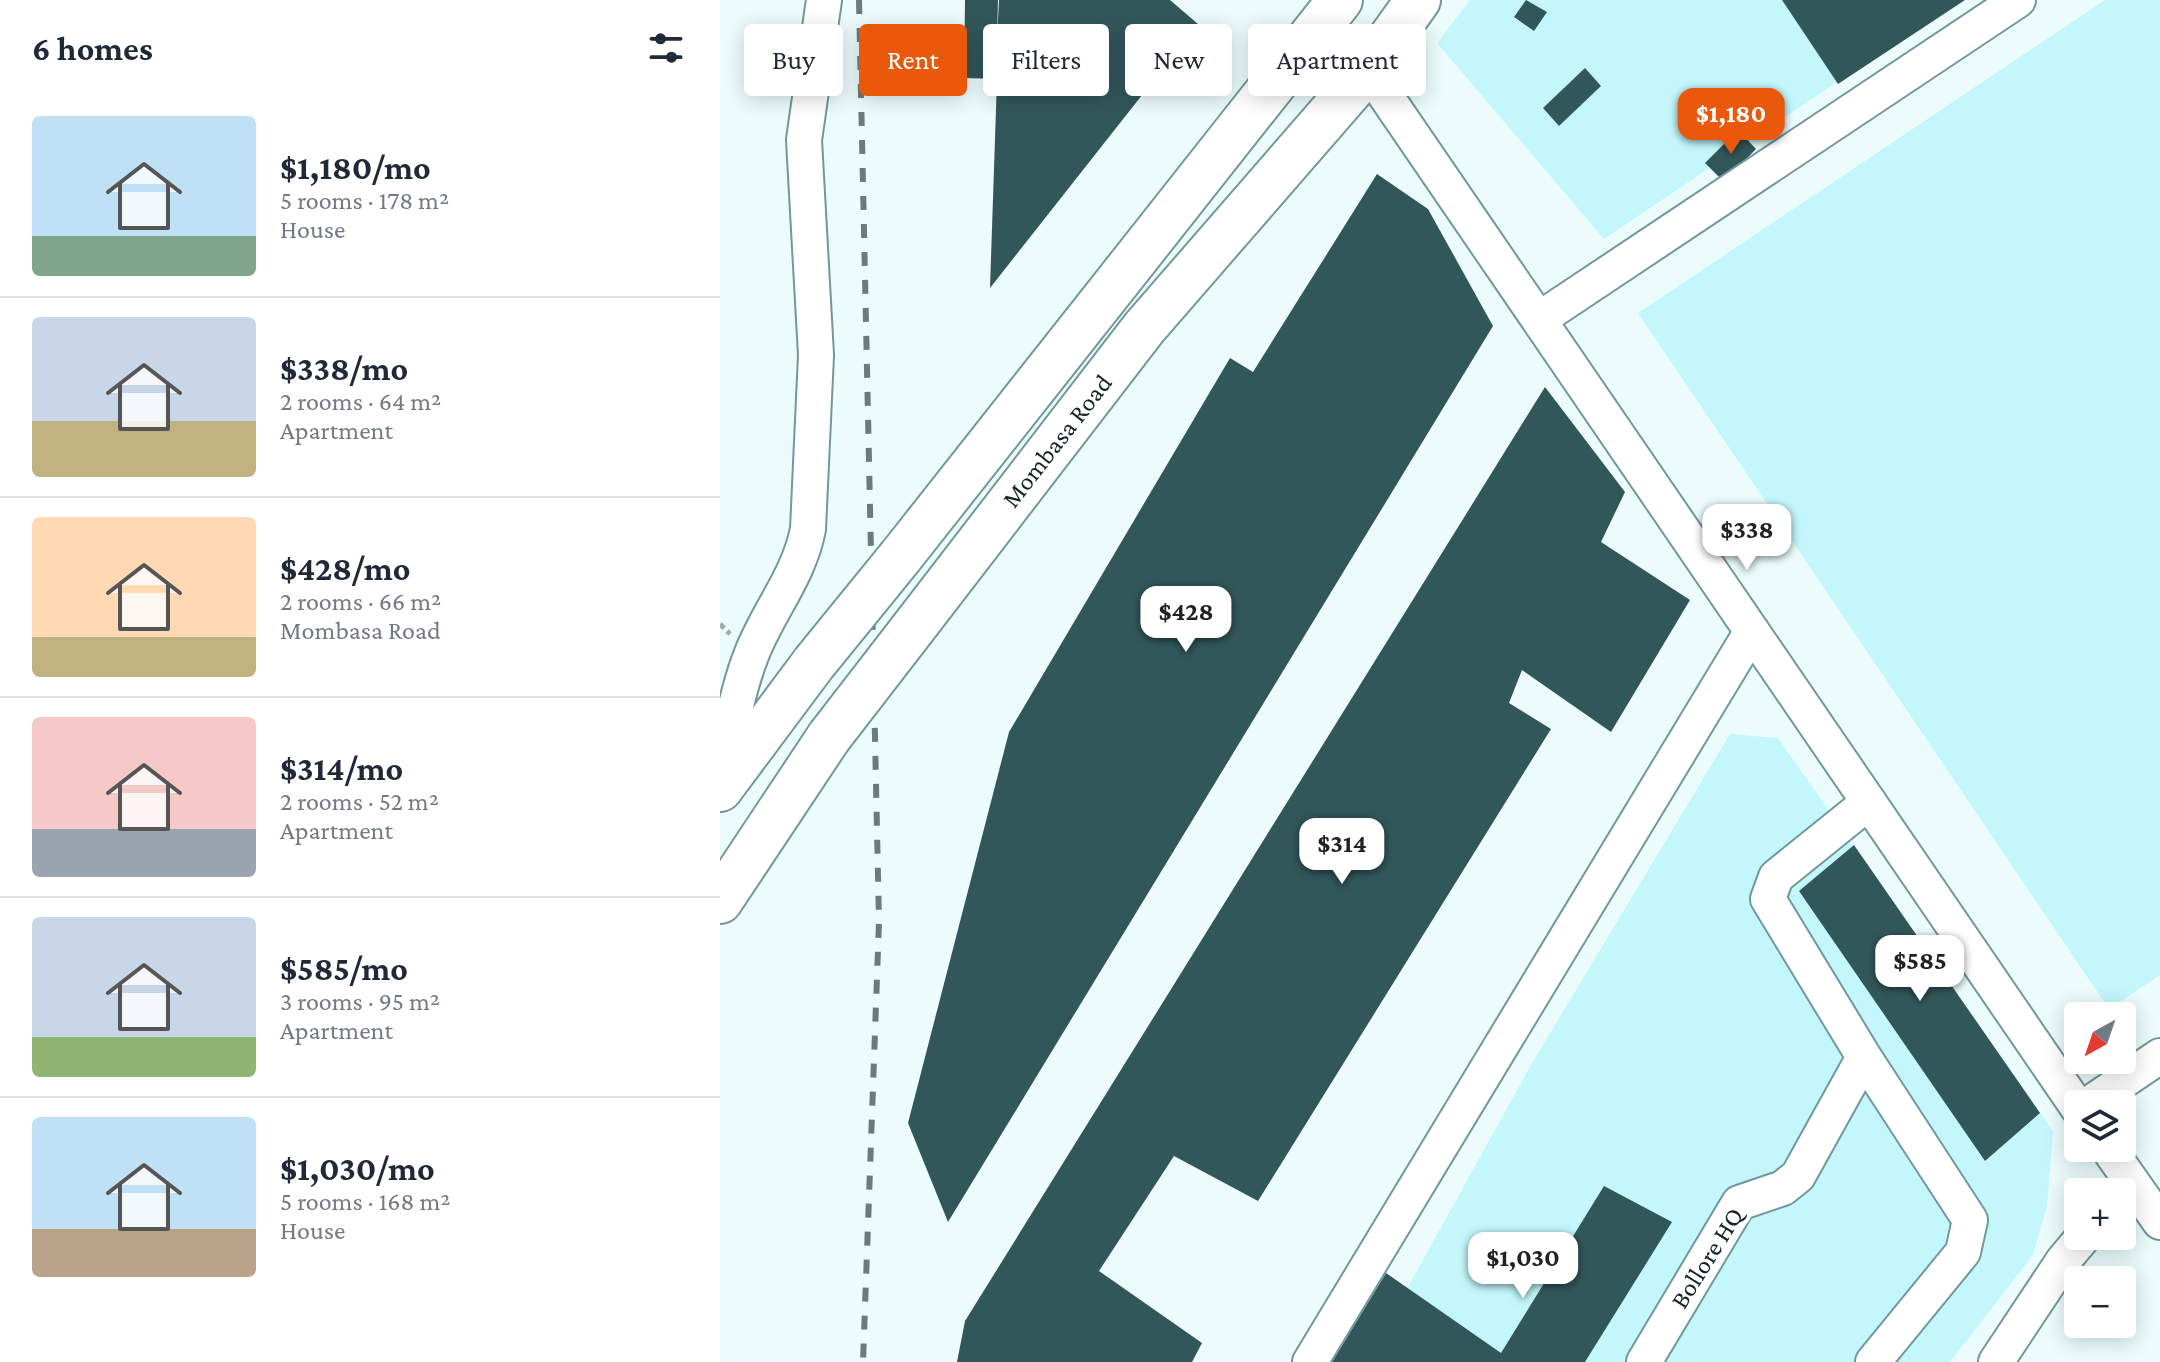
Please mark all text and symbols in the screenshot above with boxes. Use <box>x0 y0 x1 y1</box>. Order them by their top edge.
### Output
chip: Buy <box>744 24 843 96</box>
chip: Rent <box>859 24 967 96</box>
chip: Filters <box>983 24 1109 96</box>
chip: New <box>1125 24 1232 96</box>
chip: Apartment <box>1248 24 1426 96</box>
icon: filters <box>644 26 688 70</box>
text: 6 homes <box>32 30 153 67</box>
pin: $1,180 <box>1666 88 1796 156</box>
text: $1,180 <box>1696 99 1766 128</box>
icon: home <box>96 148 192 244</box>
text: $1,180/mo <box>280 149 431 186</box>
text: 5 rooms · 178 m² <box>280 186 449 215</box>
text: House <box>280 215 345 244</box>
icon: home <box>96 349 192 445</box>
text: $338/mo <box>280 350 408 387</box>
street label: Mombasa Road <box>996 369 1118 513</box>
text: 2 rooms · 64 m² <box>280 387 441 416</box>
text: Apartment <box>280 416 393 445</box>
pin: $338 <box>1700 504 1794 572</box>
text: $338 <box>1720 515 1774 544</box>
icon: home <box>96 549 192 645</box>
text: $428/mo <box>280 550 410 587</box>
pin: $428 <box>1139 586 1233 654</box>
text: 2 rooms · 66 m² <box>280 587 441 616</box>
text: $428 <box>1158 597 1214 626</box>
text: Mombasa Road <box>280 616 441 645</box>
icon: home <box>96 749 192 845</box>
text: $314/mo <box>280 750 403 787</box>
text: 2 rooms · 52 m² <box>280 787 439 816</box>
text: Apartment <box>280 816 393 845</box>
pin: $314 <box>1295 818 1389 886</box>
text: $314 <box>1317 829 1367 858</box>
pin: $585 <box>1873 935 1967 1003</box>
text: $585 <box>1893 946 1947 975</box>
icon: home <box>96 949 192 1045</box>
text: $585/mo <box>280 950 408 987</box>
text: 3 rooms · 95 m² <box>280 987 440 1016</box>
north arrow <box>2064 1002 2136 1074</box>
map controls <box>2064 1002 2136 1338</box>
text: Apartment <box>280 1016 393 1045</box>
button: layers <box>2064 1090 2136 1162</box>
icon: home <box>96 1149 192 1245</box>
text: $1,030/mo <box>280 1150 435 1187</box>
button: + <box>2064 1178 2136 1250</box>
text: 5 rooms · 168 m² <box>280 1187 450 1216</box>
street label: Bollore HQ <box>1665 1201 1750 1314</box>
text: House <box>280 1216 345 1245</box>
pin: $1,030 <box>1458 1232 1588 1300</box>
text: $1,030 <box>1486 1243 1560 1272</box>
button: − <box>2064 1266 2136 1338</box>

